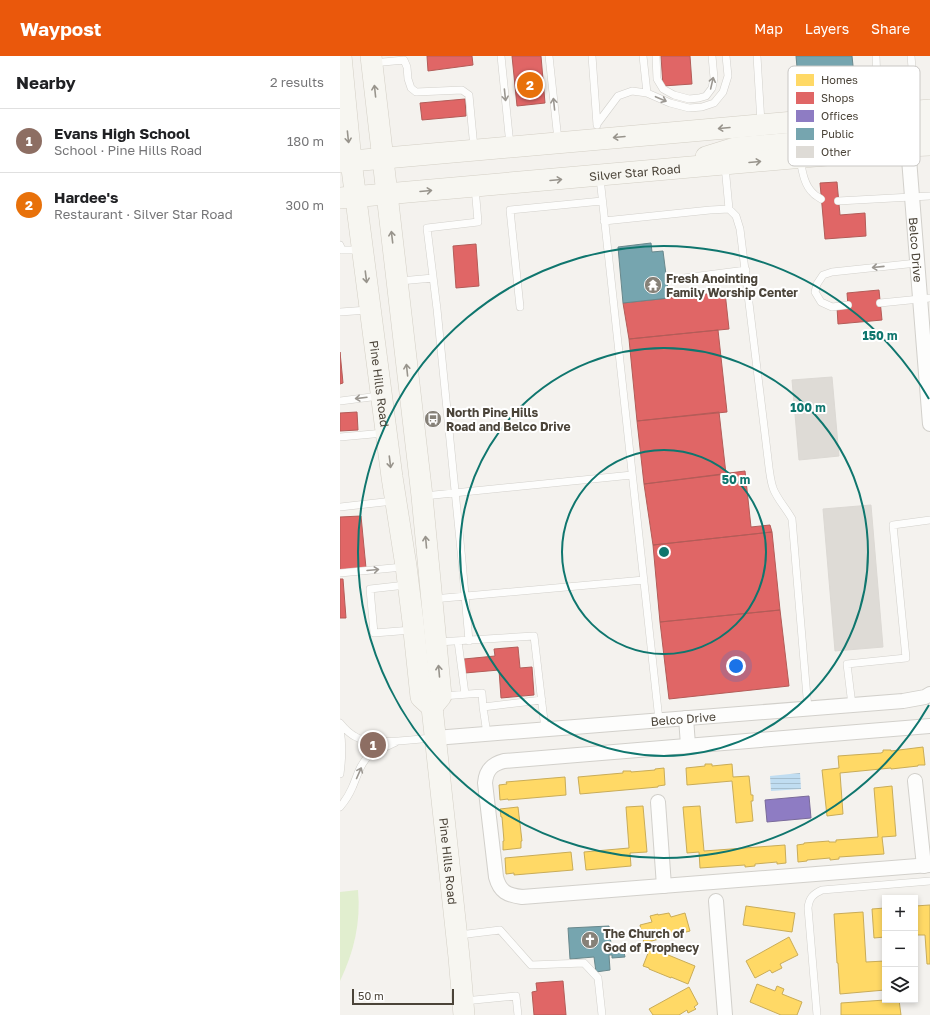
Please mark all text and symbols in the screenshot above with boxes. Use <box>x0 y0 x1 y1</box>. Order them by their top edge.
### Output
text: Waypost <box>20 17 101 40</box>
text: Map <box>754 20 783 37</box>
text: Layers <box>805 20 849 37</box>
text: Share <box>871 20 910 37</box>
legend <box>788 66 920 166</box>
pin: 2 <box>517 70 543 100</box>
text: Nearby <box>16 72 76 93</box>
text: Homes <box>821 73 858 86</box>
text: 2 results <box>270 74 324 90</box>
one-way arrow <box>709 77 717 90</box>
one-way arrow <box>371 85 379 98</box>
one-way arrow <box>501 88 509 101</box>
text: Shops <box>821 91 854 104</box>
one-way arrow <box>655 96 667 104</box>
one-way arrow <box>550 98 558 111</box>
text: Offices <box>821 109 859 122</box>
text: Evans High School <box>54 124 190 142</box>
one-way arrow <box>718 124 731 132</box>
text: Public <box>821 127 854 140</box>
one-way arrow <box>345 130 352 143</box>
text: 1 <box>26 133 32 149</box>
text: 180 m <box>287 133 324 149</box>
one-way arrow <box>613 134 626 141</box>
text: School · Pine Hills Road <box>54 142 202 158</box>
text: Other <box>821 145 852 158</box>
one-way arrow <box>748 158 761 165</box>
street label: Silver Star Road <box>588 160 681 183</box>
one-way arrow <box>549 176 562 183</box>
text: Hardee's <box>54 188 119 206</box>
one-way arrow <box>419 188 432 195</box>
text: 2 <box>25 197 33 213</box>
text: 300 m <box>286 197 324 213</box>
text: Restaurant · Silver Star Road <box>54 206 233 222</box>
street label: Belco Drive <box>906 217 926 283</box>
one-way arrow <box>388 231 396 244</box>
one-way arrow <box>872 264 885 271</box>
one-way arrow <box>362 270 370 283</box>
place label: Fresh Anointing Family Worship Center <box>666 271 798 300</box>
temple icon: Fresh Anointing Family Worship Center <box>643 275 663 295</box>
text: 150 m <box>863 328 897 343</box>
street label: Pine Hills Road <box>367 339 393 428</box>
one-way arrow <box>403 364 411 377</box>
one-way arrow <box>355 395 368 402</box>
text: 100 m <box>790 400 826 415</box>
place label: North Pine Hills Road and Belco Drive <box>446 405 571 434</box>
bus stop icon: North Pine Hills Road and Belco Drive <box>423 409 443 429</box>
one-way arrow <box>386 455 394 468</box>
text: 50 m <box>722 472 750 487</box>
one-way arrow <box>422 536 430 549</box>
centre of rings <box>657 545 671 559</box>
one-way arrow <box>366 566 379 574</box>
your location <box>726 656 746 676</box>
one-way arrow <box>435 665 443 678</box>
street label: Belco Drive <box>650 708 716 728</box>
pin: 1 <box>360 730 386 760</box>
one-way arrow <box>355 767 363 779</box>
street label: Pine Hills Road <box>437 817 461 905</box>
map controls <box>882 895 918 1003</box>
button: + <box>882 895 918 931</box>
place label: The Church of God of Prophecy <box>603 926 700 955</box>
church icon: The Church of God of Prophecy <box>580 930 600 950</box>
button: − <box>882 931 918 967</box>
button: layers <box>882 967 918 1003</box>
scale bar <box>352 987 454 1006</box>
text: 50 m <box>358 989 384 1002</box>

